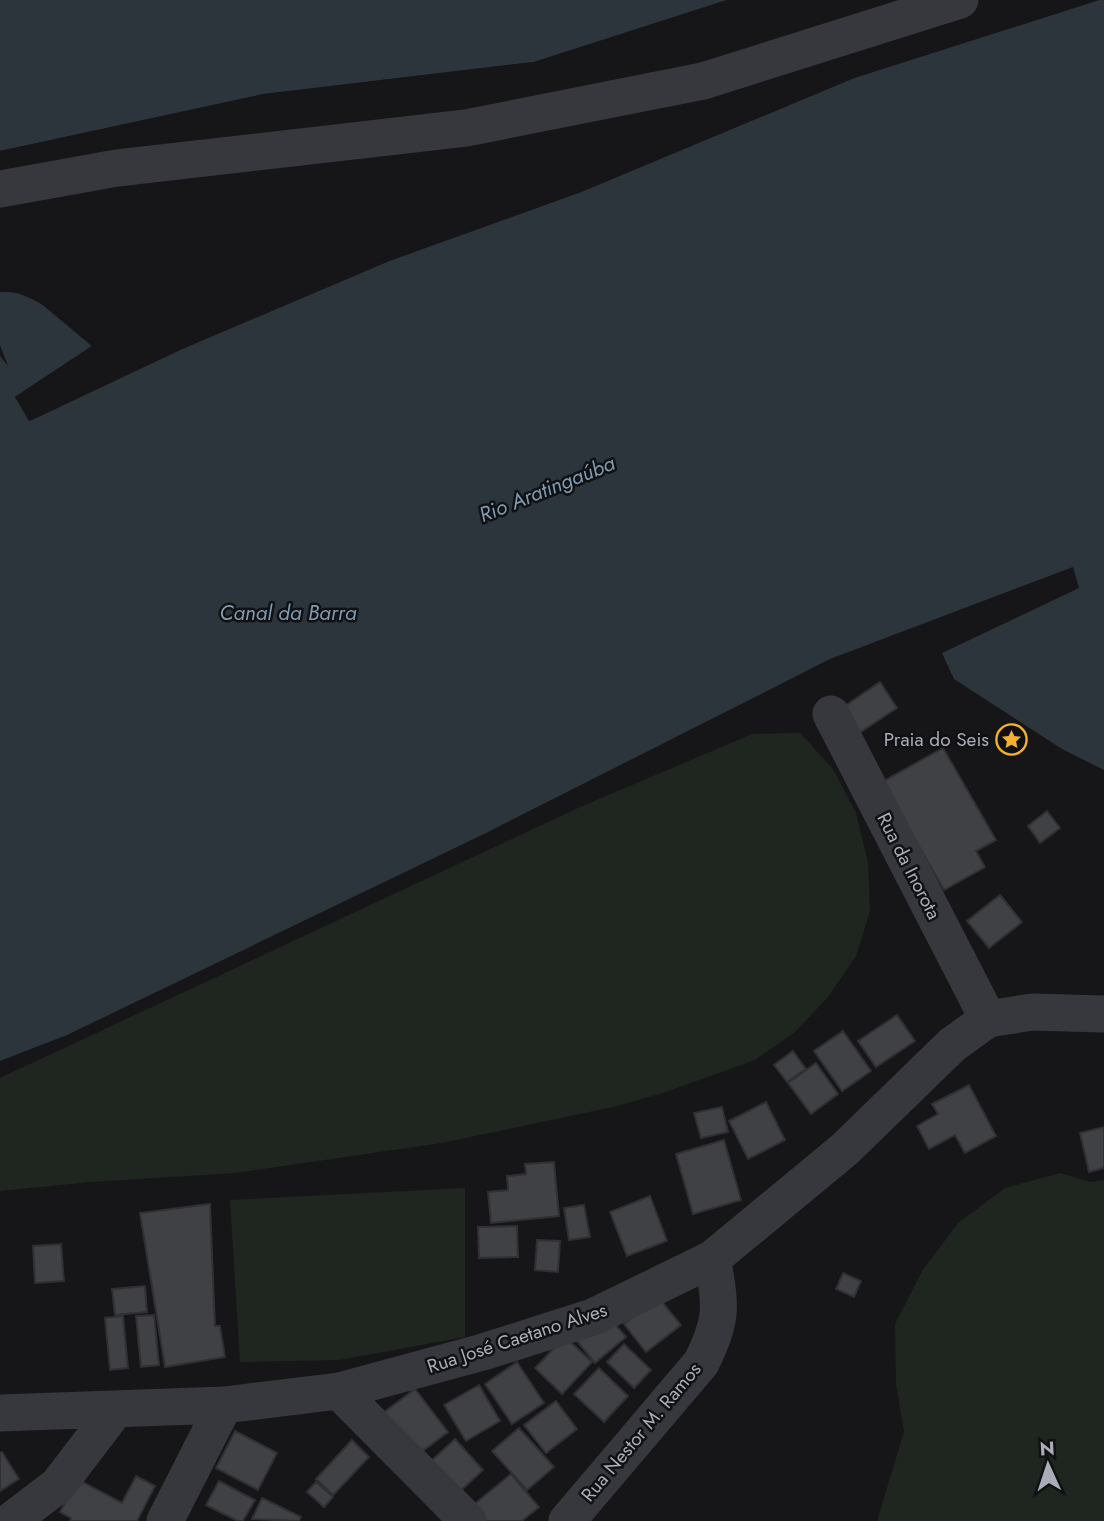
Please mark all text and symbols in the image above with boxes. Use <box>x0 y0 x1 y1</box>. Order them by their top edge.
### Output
water label: Rio Aratingaúba <box>475 448 620 530</box>
water label: Canal da Barra <box>219 598 357 628</box>
place icon: Praia do Seis <box>995 722 1029 756</box>
place label: Praia do Seis <box>884 726 989 753</box>
street label: Rua da Inorota <box>871 808 947 924</box>
street label: Rua José Caetano Alves <box>424 1296 611 1380</box>
street label: Rua Nestor M. Ramos <box>575 1356 708 1507</box>
north arrow <box>1013 1430 1083 1500</box>
text: N <box>1039 1435 1055 1462</box>

